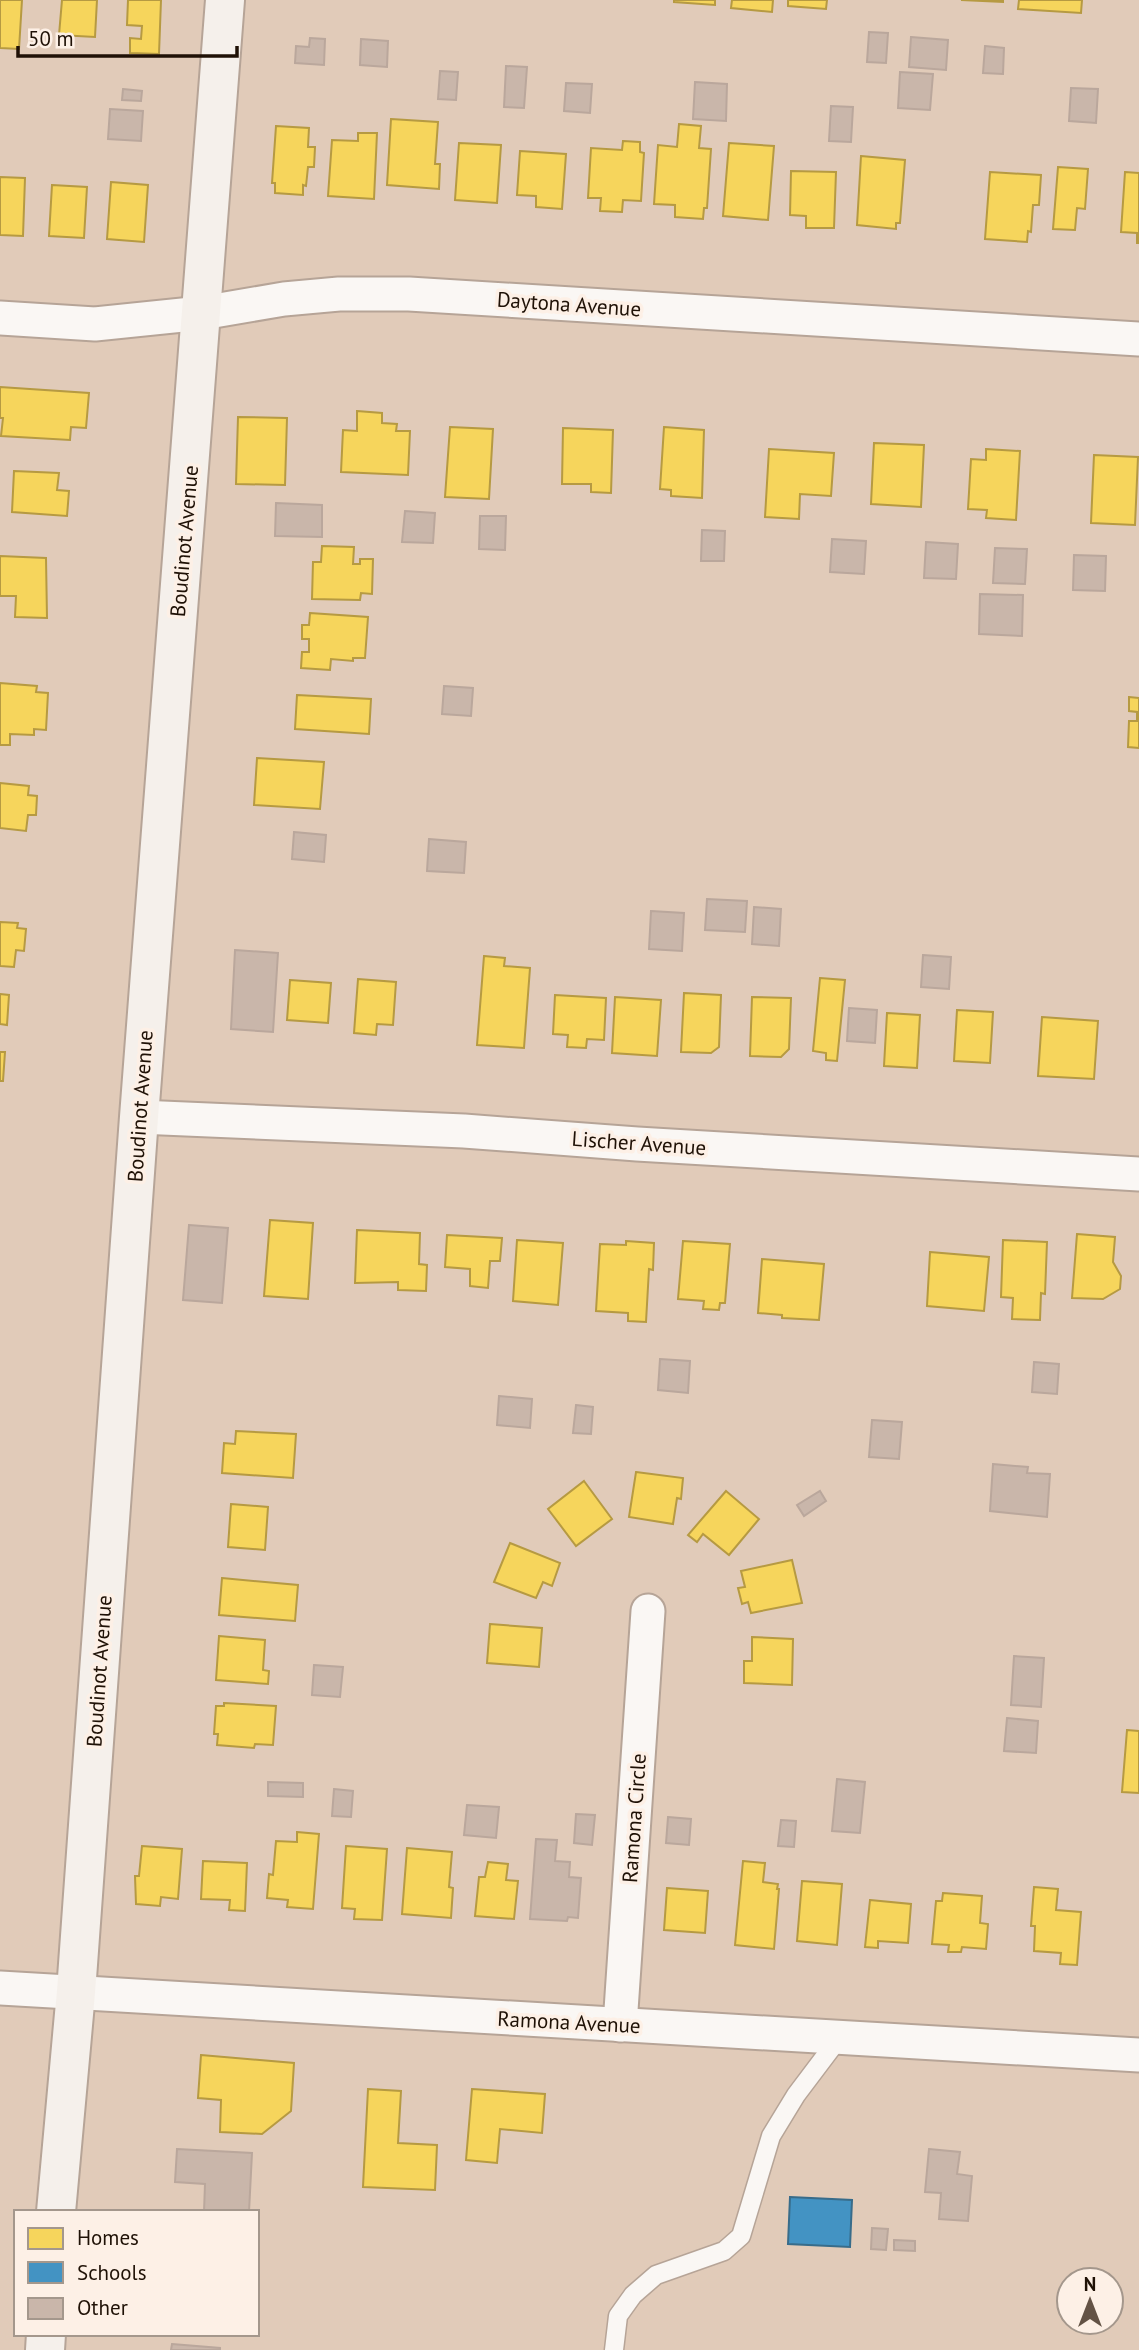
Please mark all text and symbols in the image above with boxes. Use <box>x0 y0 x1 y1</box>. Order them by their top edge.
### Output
scale bar <box>18 14 236 58</box>
text: 50 m <box>28 25 74 52</box>
street label: Daytona Avenue <box>496 285 642 323</box>
street label: Boudinot Avenue <box>164 464 204 618</box>
street label: Boudinot Avenue <box>121 1029 159 1183</box>
street label: Lischer Avenue <box>571 1125 707 1161</box>
street label: Boudinot Avenue <box>80 1594 118 1748</box>
street label: Ramona Circle <box>616 1752 652 1884</box>
street label: Ramona Avenue <box>497 2005 641 2039</box>
legend <box>14 2210 259 2336</box>
text: Homes <box>77 2224 139 2251</box>
text: Schools <box>77 2259 147 2286</box>
north arrow <box>1055 2266 1125 2336</box>
text: N <box>1084 2272 1096 2296</box>
text: Other <box>77 2294 128 2321</box>

